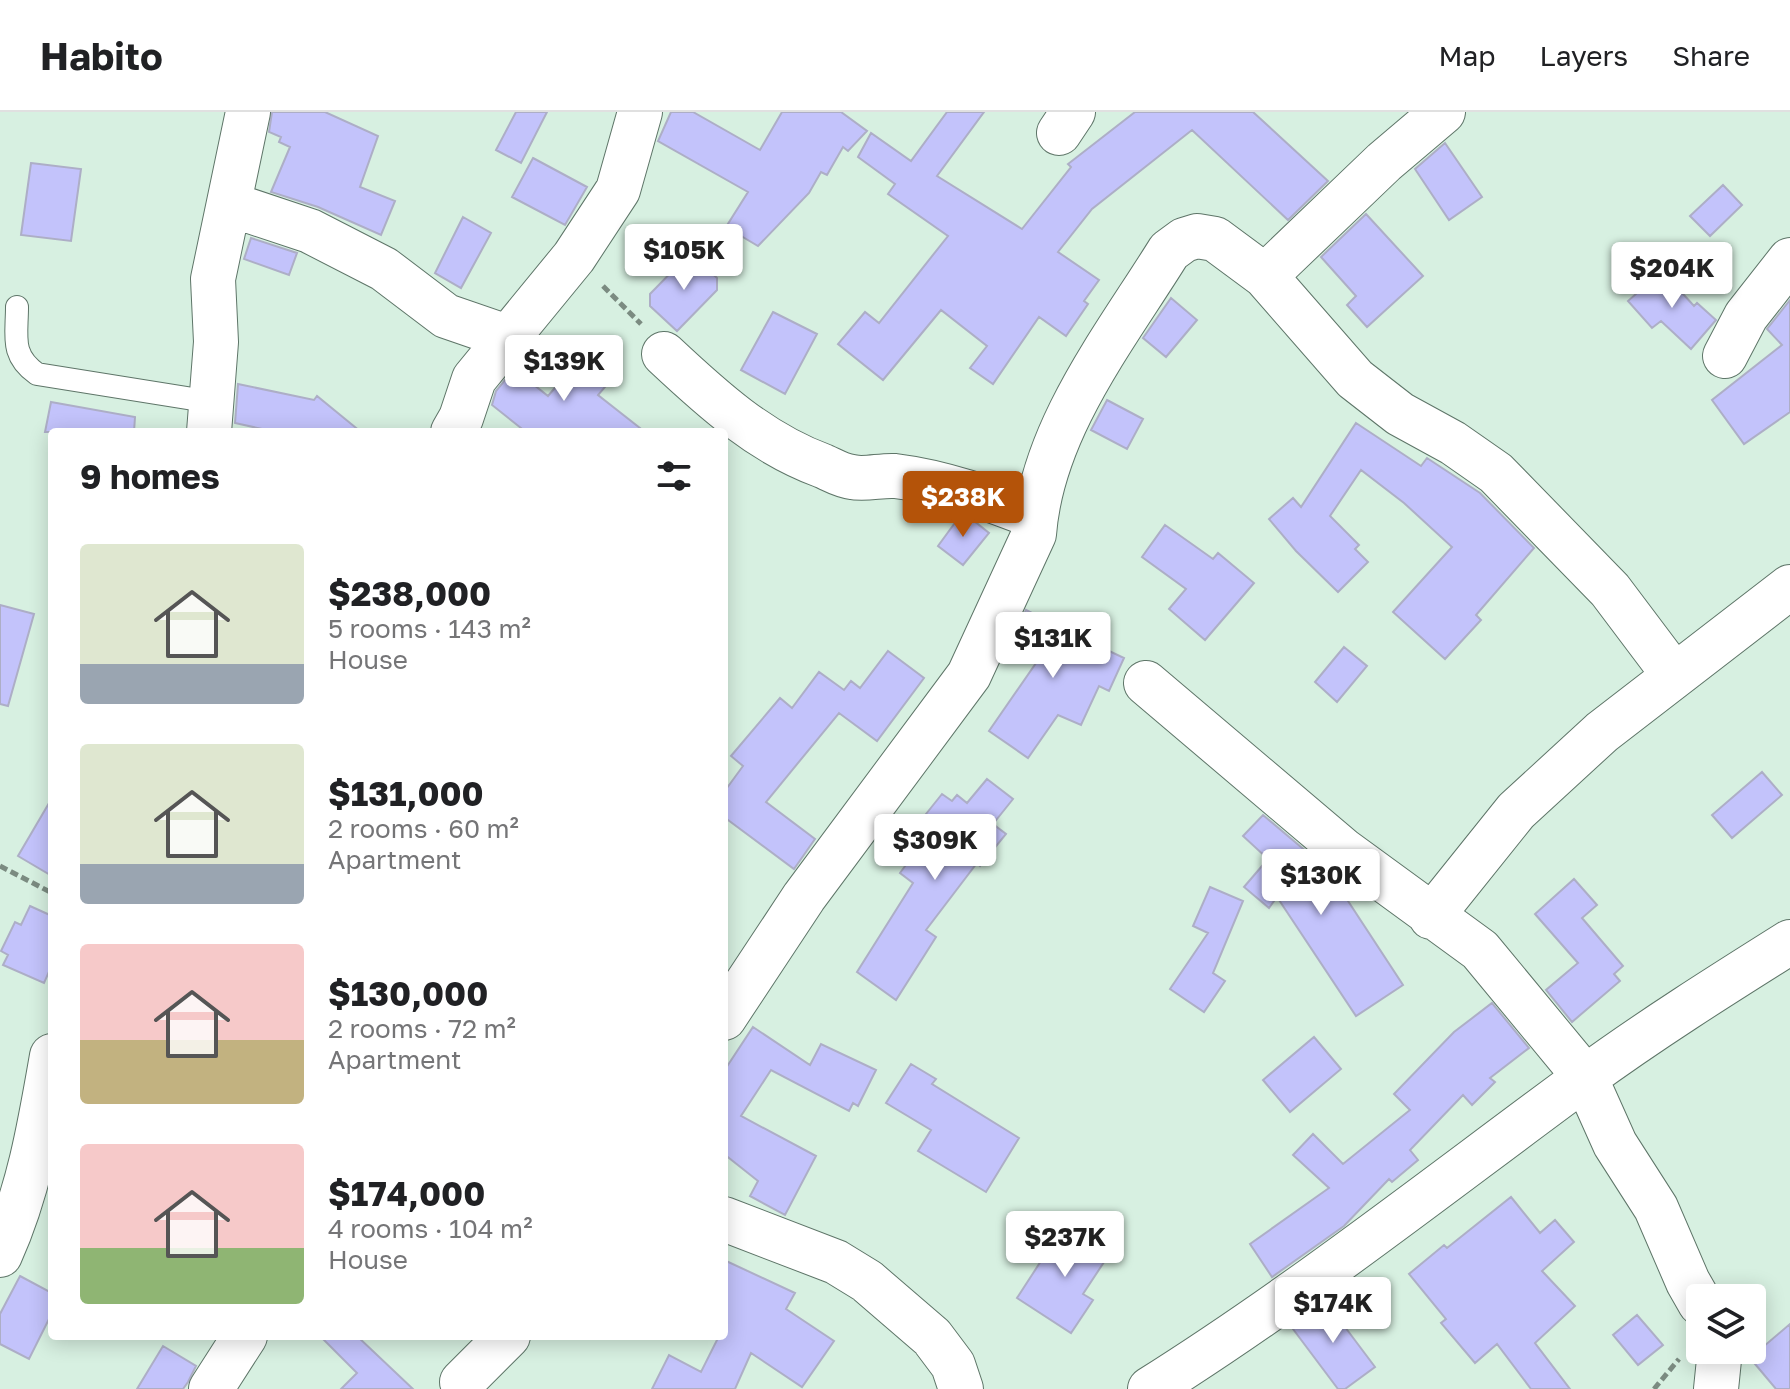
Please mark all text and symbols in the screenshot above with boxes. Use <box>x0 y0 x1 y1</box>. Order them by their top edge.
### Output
text: Habito <box>40 33 163 78</box>
text: Map <box>1438 39 1496 72</box>
text: Layers <box>1540 39 1628 72</box>
text: Share <box>1672 39 1750 72</box>
pin: $105K <box>628 224 740 292</box>
text: $105K <box>643 234 725 265</box>
pin: $204K <box>1616 242 1728 310</box>
text: $204K <box>1629 252 1715 283</box>
pin: $139K <box>508 335 620 403</box>
text: $139K <box>523 345 605 376</box>
icon: filters <box>652 454 696 498</box>
text: 9 homes <box>80 456 220 496</box>
pin: $238K <box>907 471 1019 539</box>
text: $238K <box>921 481 1005 512</box>
text: $238,000 <box>328 573 491 613</box>
icon: home <box>144 576 240 672</box>
pin: $131K <box>997 612 1109 680</box>
text: 5 rooms · 143 m² <box>328 613 531 644</box>
text: $131K <box>1014 622 1092 653</box>
text: House <box>328 644 408 675</box>
text: $131,000 <box>328 773 484 813</box>
icon: home <box>144 776 240 872</box>
text: 2 rooms · 60 m² <box>328 813 519 844</box>
pin: $309K <box>879 814 991 882</box>
text: $309K <box>892 824 978 855</box>
text: Apartment <box>328 844 461 875</box>
pin: $130K <box>1265 849 1377 917</box>
text: $130K <box>1280 859 1362 890</box>
text: $130,000 <box>328 973 488 1013</box>
icon: home <box>144 976 240 1072</box>
text: 2 rooms · 72 m² <box>328 1013 516 1044</box>
text: Apartment <box>328 1044 461 1075</box>
text: $174,000 <box>328 1173 485 1213</box>
icon: home <box>144 1176 240 1272</box>
pin: $237K <box>1009 1211 1121 1279</box>
text: 4 rooms · 104 m² <box>328 1213 533 1244</box>
text: $237K <box>1024 1221 1106 1252</box>
text: House <box>328 1244 408 1275</box>
pin: $174K <box>1277 1277 1389 1345</box>
map controls <box>1686 1284 1766 1364</box>
button: layers <box>1686 1284 1766 1364</box>
text: $174K <box>1293 1287 1373 1318</box>

